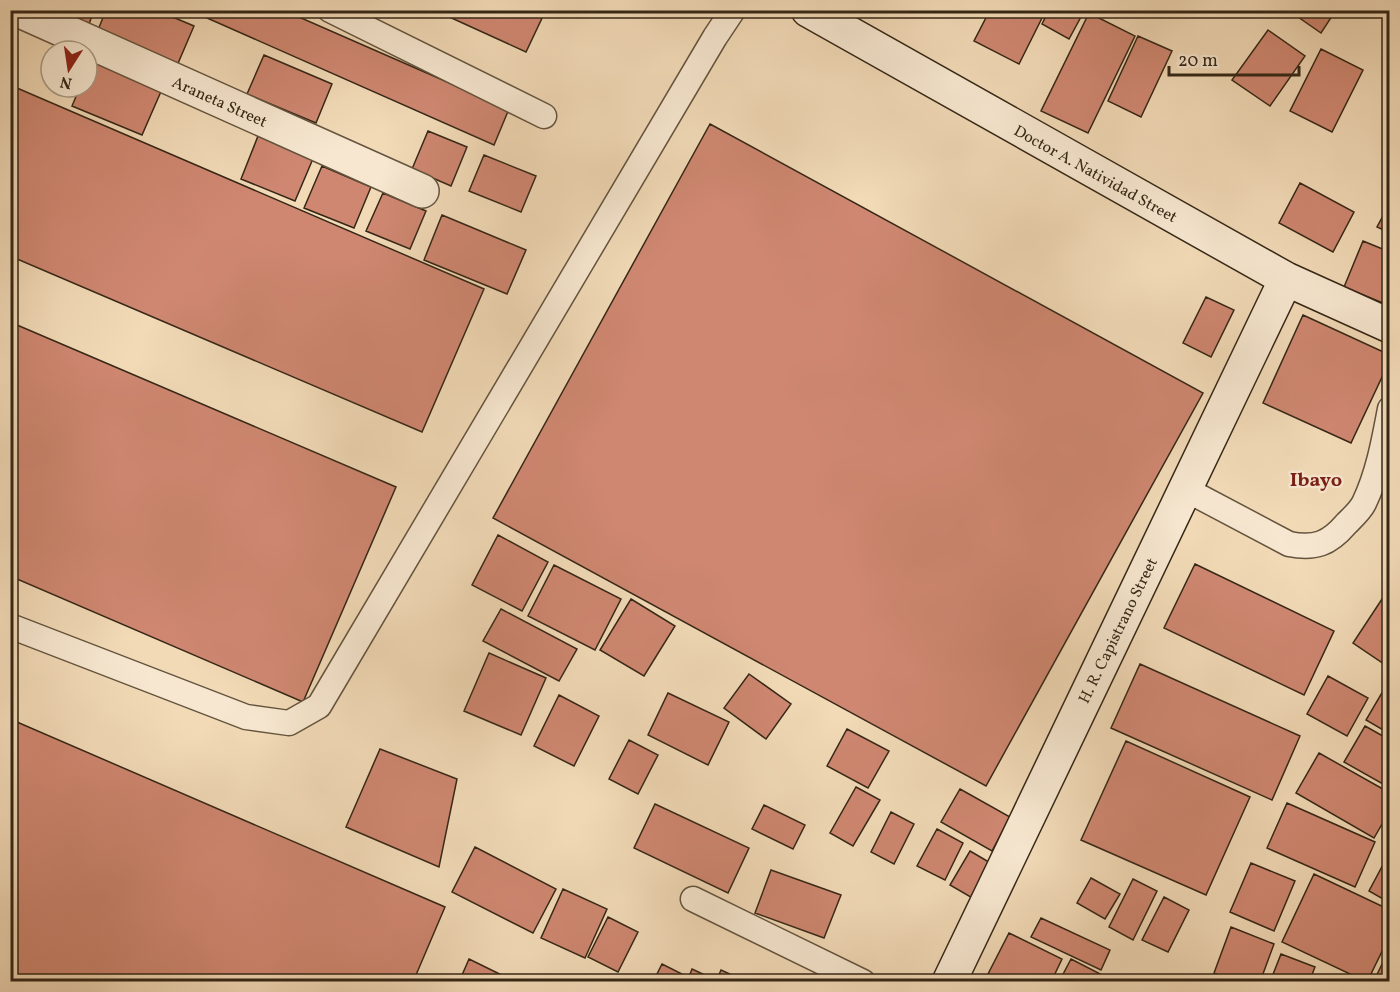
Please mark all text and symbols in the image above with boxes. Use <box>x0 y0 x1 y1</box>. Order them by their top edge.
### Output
north arrow <box>39 39 99 99</box>
scale bar <box>1169 39 1300 77</box>
text: 20 m <box>1178 49 1218 74</box>
text: N <box>58 70 74 94</box>
street label: Araneta Street <box>168 72 271 134</box>
street label: Doctor A. Natividad Street <box>1009 121 1181 229</box>
district label: Ibayo <box>1290 467 1342 495</box>
street label: H. R. Capistrano Street <box>1074 554 1164 707</box>

